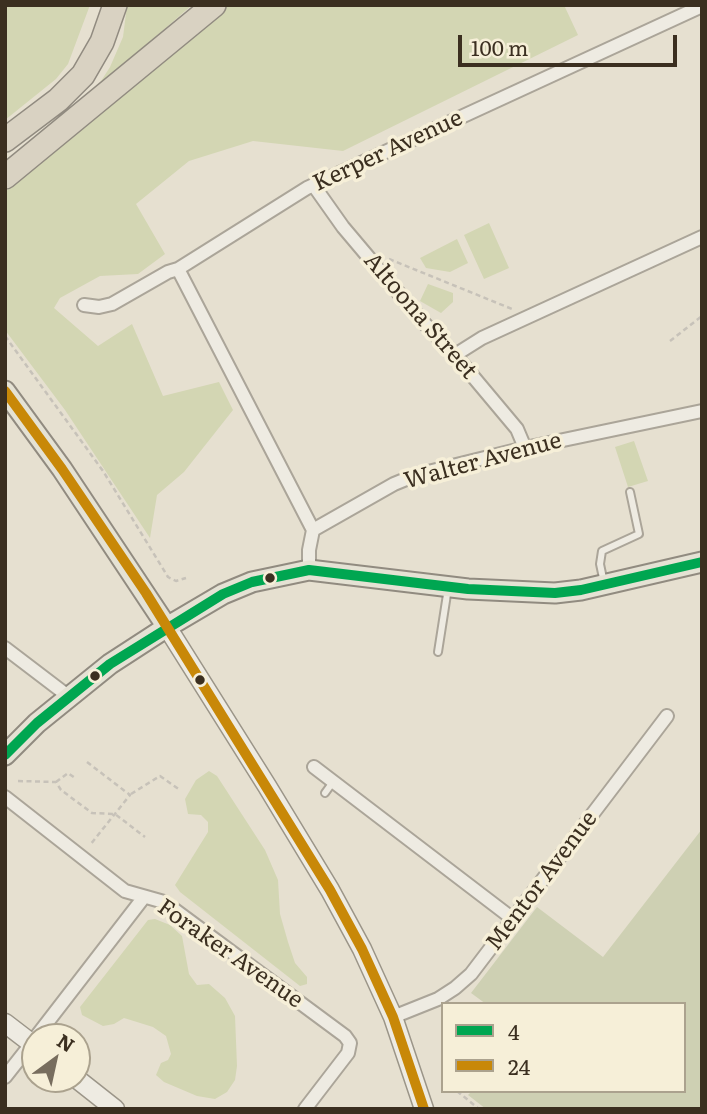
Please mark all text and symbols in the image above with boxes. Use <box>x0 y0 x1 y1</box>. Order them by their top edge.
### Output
scale bar <box>462 21 681 65</box>
text: 100 m <box>471 31 528 62</box>
street label: Kerper Avenue <box>309 104 467 198</box>
street label: Altoona Street <box>358 247 482 385</box>
street label: Walter Avenue <box>401 427 565 495</box>
unlabelled marker <box>263 571 277 585</box>
unlabelled marker <box>88 669 102 683</box>
unlabelled marker <box>193 673 207 687</box>
street label: Mentor Avenue <box>481 806 603 956</box>
street label: Foraker Avenue <box>152 894 308 1014</box>
legend <box>441 1002 686 1093</box>
text: 4 <box>508 1015 520 1046</box>
north arrow <box>21 1023 91 1093</box>
text: N <box>52 1026 81 1058</box>
text: 24 <box>508 1050 530 1081</box>

